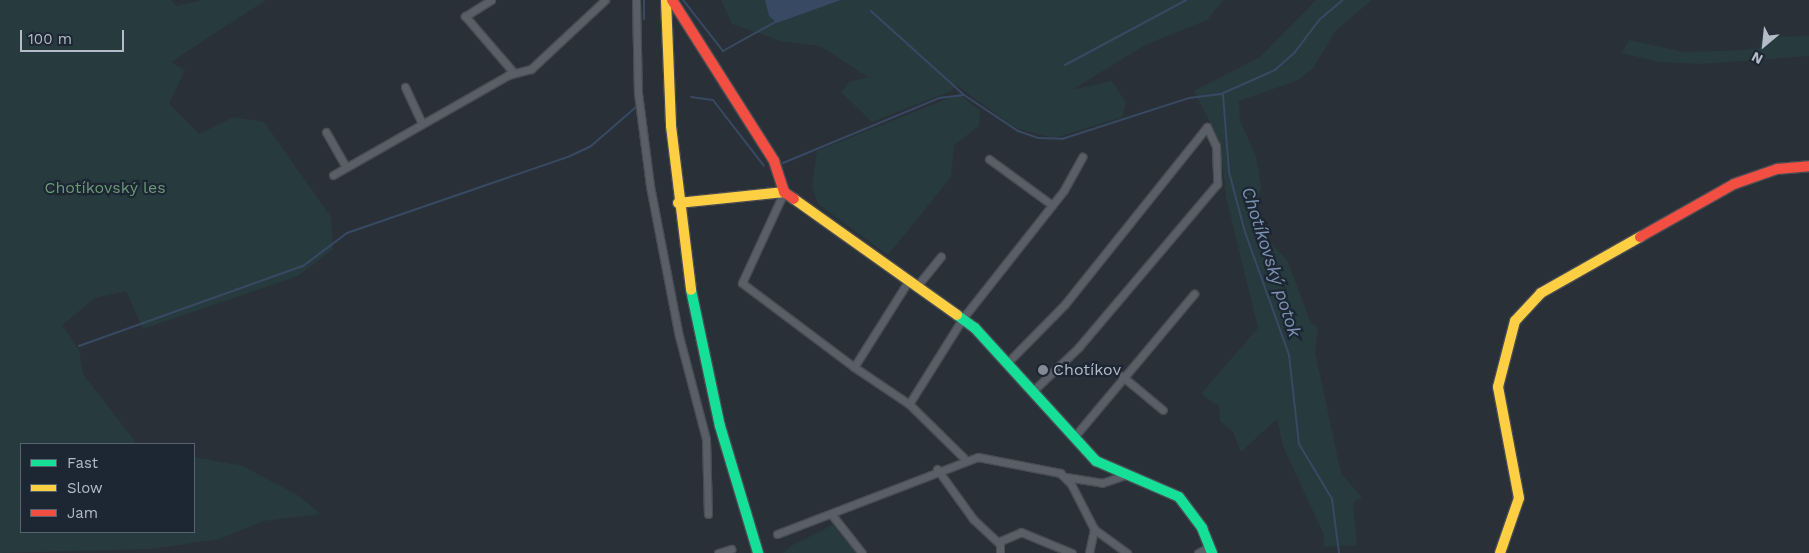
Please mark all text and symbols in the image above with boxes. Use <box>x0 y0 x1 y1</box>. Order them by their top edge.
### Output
scale bar <box>22 20 126 52</box>
north arrow <box>1739 20 1789 70</box>
text: 100 m <box>28 30 72 48</box>
text: N <box>1749 49 1765 68</box>
park label: Chotíkovský les <box>44 178 166 198</box>
water label: Chotíkovský potok <box>1236 184 1306 340</box>
place label: Chotíkov <box>1053 360 1121 380</box>
marker: Chotíkov <box>1037 364 1049 376</box>
legend <box>20 443 195 533</box>
text: Fast <box>67 454 98 472</box>
text: Slow <box>67 479 103 497</box>
text: Jam <box>67 504 98 522</box>

